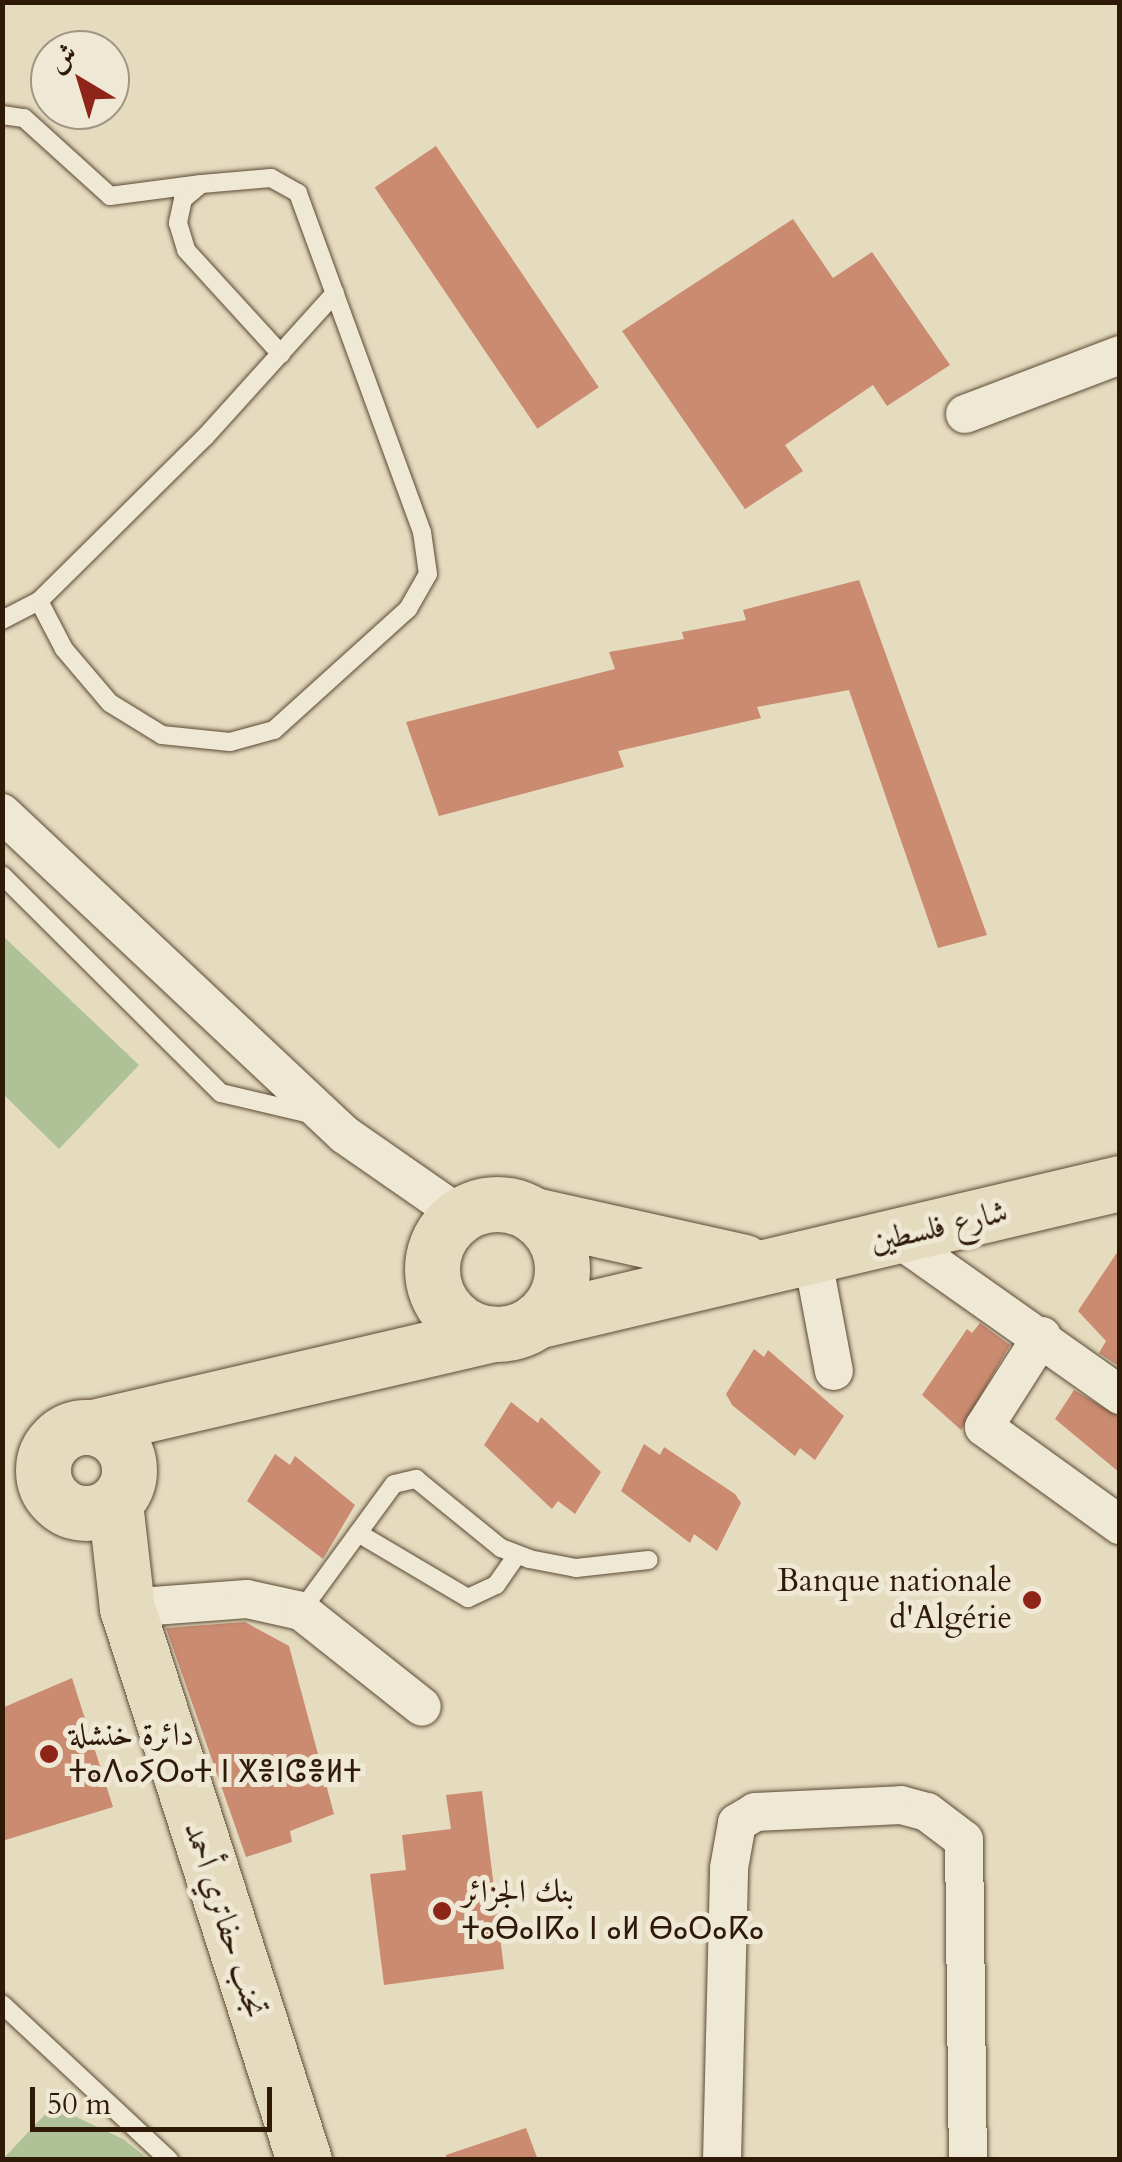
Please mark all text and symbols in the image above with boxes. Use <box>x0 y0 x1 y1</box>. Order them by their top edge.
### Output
north arrow <box>30 30 130 130</box>
text: ش <box>40 34 85 81</box>
street label: شارع فلسطين <box>866 1193 1012 1261</box>
place label: Banque nationale d'Algérie <box>777 1563 1012 1638</box>
marker: Banque nationale d'Algérie <box>1021 1589 1043 1611</box>
place label: دائرة خنشلة ⵜⴰⴷⴰⵢⵔⴰⵜ ⵏ ⵅⴻⵏⵛⴻⵍⵜ <box>69 1717 361 1792</box>
marker: دائرة خنشلة ⵜⴰⴷⴰⵢⵔⴰⵜ ⵏ ⵅⴻⵏⵛⴻⵍⵜ <box>38 1743 60 1765</box>
street label: تجنب حفاتري أحمد <box>175 1817 275 2023</box>
place label: بنك الجزائر ⵜⴰⴱⴰⵏⴽⴰ ⵏ ⴰⵍ ⴱⴰⵔⴰⴽⴰ <box>462 1874 764 1949</box>
marker: بنك الجزائر ⵜⴰⴱⴰⵏⴽⴰ ⵏ ⴰⵍ ⴱⴰⵔⴰⴽⴰ <box>431 1900 453 1922</box>
scale bar <box>35 2067 278 2129</box>
text: 50 m <box>47 2084 111 2125</box>

